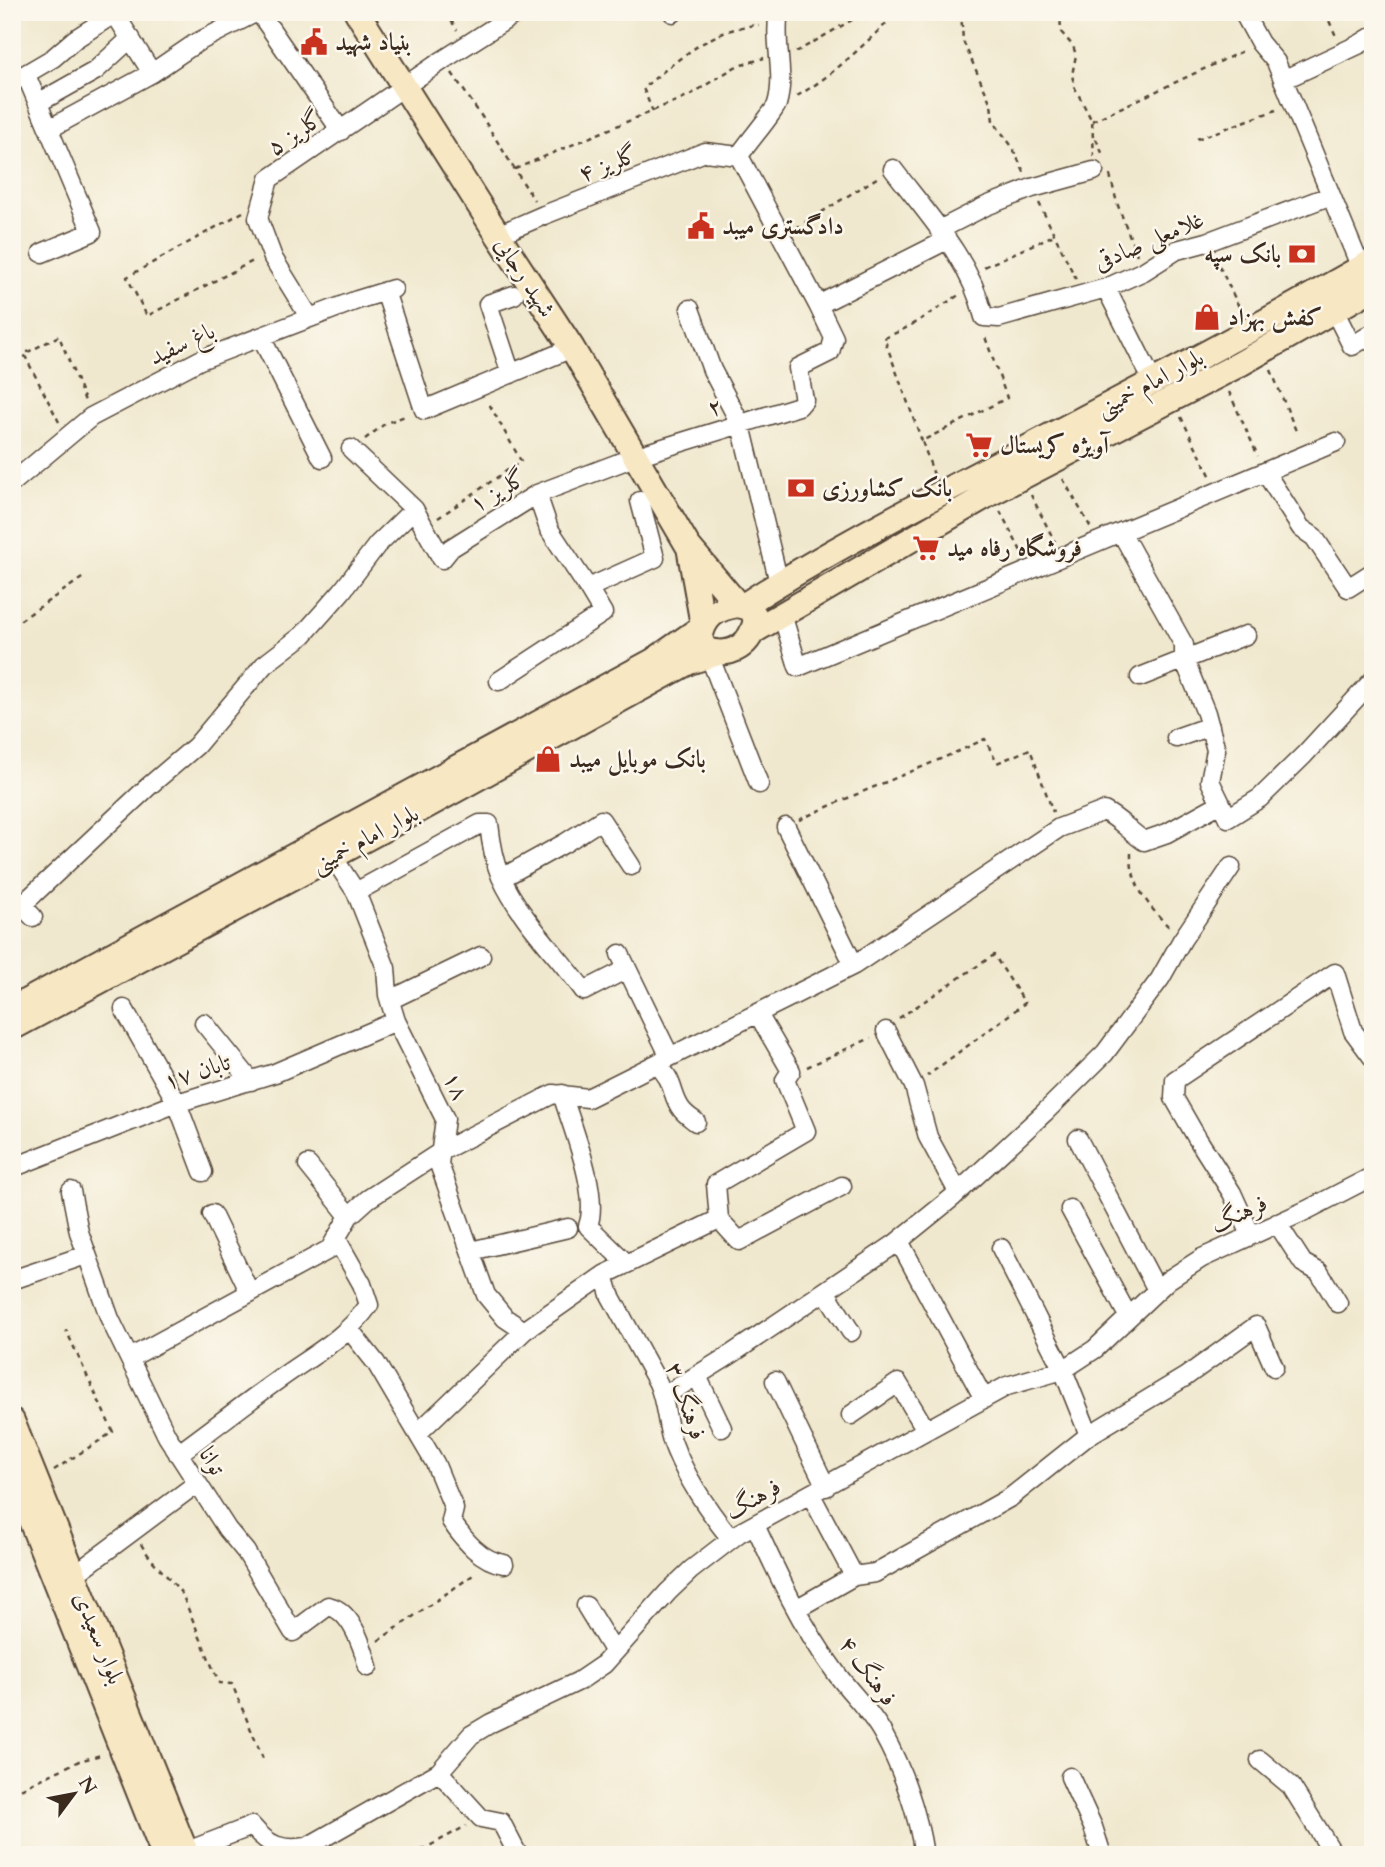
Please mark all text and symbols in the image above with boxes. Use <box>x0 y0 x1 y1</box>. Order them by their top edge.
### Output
place label: بنیاد شهید <box>335 26 412 59</box>
public building icon: بنیاد شهید <box>299 27 329 57</box>
street label: گلریز ۵ <box>261 102 329 164</box>
street label: گلریز ۴ <box>574 138 642 190</box>
street label: غلامعلی صادقی <box>1089 203 1209 279</box>
place label: دادگستری میبد <box>722 210 844 243</box>
public building icon: دادگستری میبد <box>686 211 716 241</box>
street label: شهید رجایی <box>487 230 563 324</box>
place label: بانک سپه <box>1204 238 1281 271</box>
bank icon: بانک سپه <box>1287 239 1317 269</box>
place label: کفش بهزاد <box>1228 301 1322 334</box>
shop icon: کفش بهزاد <box>1192 302 1222 332</box>
street label: باغ سفید <box>144 314 222 376</box>
street label: بلوار امام خمینی <box>1090 341 1212 429</box>
street label: ۲ <box>704 389 726 425</box>
place label: آویژه کریستال <box>1000 429 1112 462</box>
supermarket icon: آویژه کریستال <box>964 430 994 460</box>
street label: گلریز ۱ <box>463 462 533 520</box>
place label: بانک کشاورزی <box>822 472 952 505</box>
bank icon: بانک کشاورزی <box>786 473 816 503</box>
place label: فروشگاه رفاه مید <box>947 532 1082 565</box>
supermarket icon: فروشگاه رفاه مید <box>911 533 941 563</box>
place label: بانک موبایل میبد <box>569 743 706 776</box>
shop icon: بانک موبایل میبد <box>533 744 563 774</box>
street label: بلوار امام خمینی <box>305 797 427 885</box>
street label: تابان ۱۷ <box>159 1046 235 1098</box>
street label: ۱۸ <box>435 1066 477 1106</box>
street label: فرهنگ <box>1205 1187 1273 1241</box>
street label: فرهنگ ۳ <box>657 1358 715 1444</box>
street label: توانا <box>191 1440 234 1482</box>
street label: فرهنگ <box>719 1470 787 1528</box>
street label: بلوار سعیدی <box>65 1587 133 1689</box>
street label: فرهنگ ۴ <box>831 1629 905 1713</box>
north arrow <box>38 1758 108 1828</box>
text: N <box>72 1772 103 1800</box>

